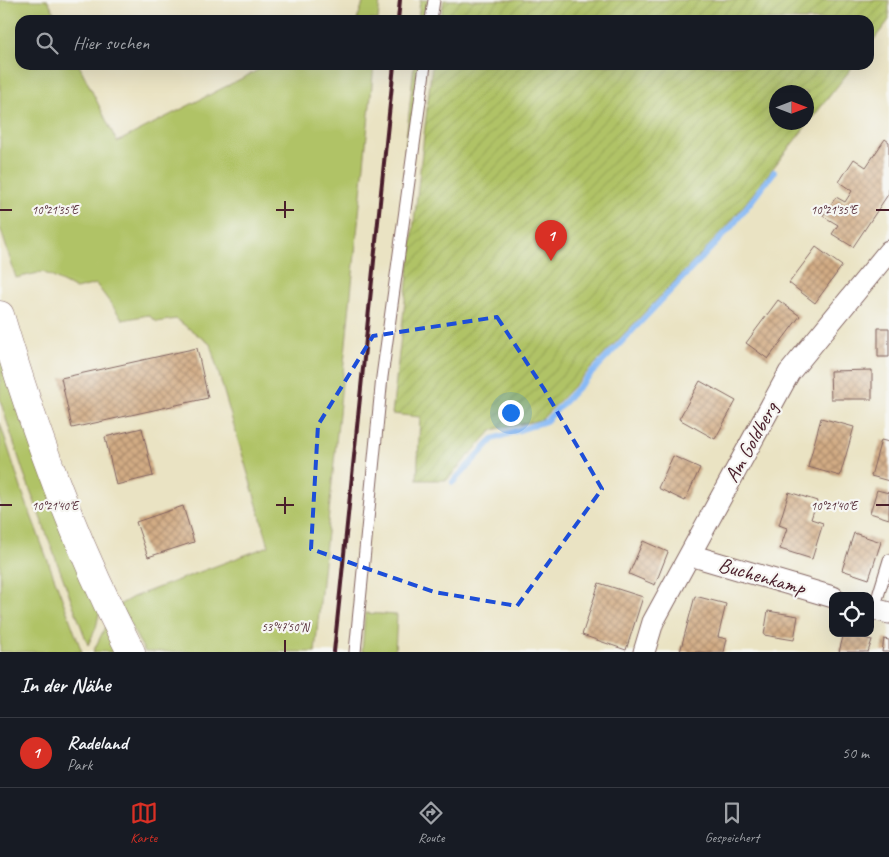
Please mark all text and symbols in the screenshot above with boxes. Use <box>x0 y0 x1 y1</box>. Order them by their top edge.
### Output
search box <box>15 15 874 70</box>
icon: search <box>33 29 61 57</box>
text: Hier suchen <box>73 31 149 55</box>
north arrow <box>769 85 814 130</box>
text: 10°21'35"E <box>32 202 80 218</box>
text: 10°21'35"E <box>811 202 859 218</box>
pin: 1 <box>535 220 567 261</box>
street label: Am Goldberg <box>718 396 784 487</box>
your location <box>498 400 524 426</box>
text: 10°21'40"E <box>32 498 80 514</box>
text: 10°21'40"E <box>811 498 859 514</box>
street label: Buchenkamp <box>716 551 810 601</box>
map controls <box>829 592 874 637</box>
button: locate <box>829 592 874 637</box>
text: 53°47'50"N <box>261 619 310 635</box>
text: In der Nähe <box>20 672 110 698</box>
text: Radeland <box>67 731 127 755</box>
text: 1 <box>32 743 40 763</box>
text: 50 m <box>842 743 869 763</box>
text: Park <box>67 755 92 775</box>
tab: Karte <box>130 799 158 846</box>
tab: Route <box>417 799 445 846</box>
tab: Gespeichert <box>705 799 759 846</box>

